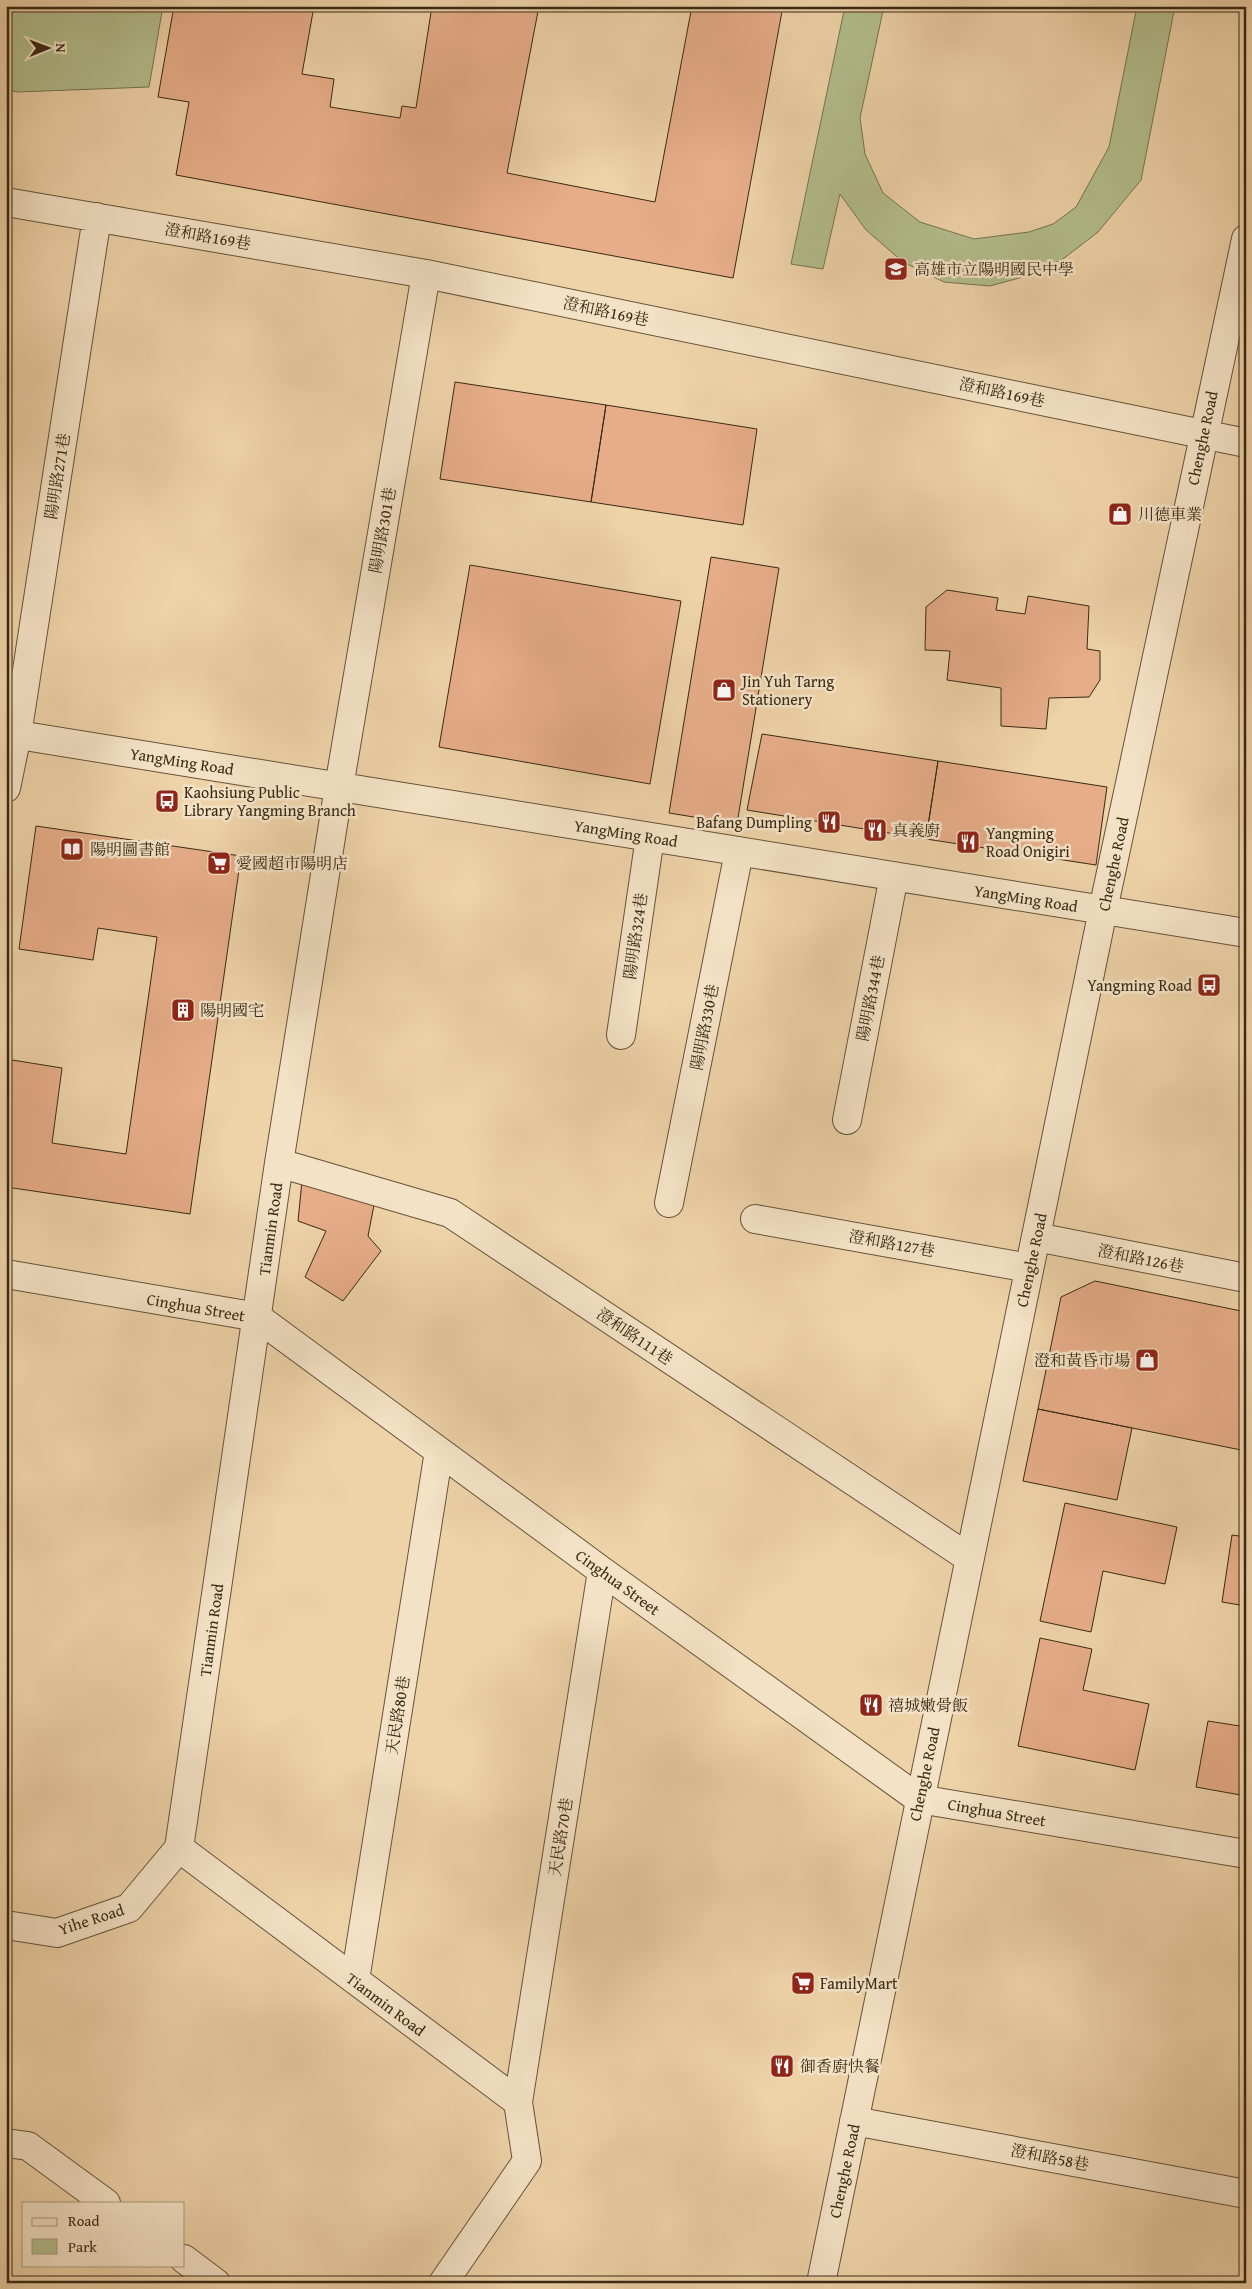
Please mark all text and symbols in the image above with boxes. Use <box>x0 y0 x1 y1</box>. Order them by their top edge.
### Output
north arrow <box>22 22 72 72</box>
text: N <box>51 43 71 53</box>
street label: 澄和路169巷 <box>163 217 253 255</box>
school or university icon: 高雄市立陽明國民中學 <box>883 256 909 282</box>
place label: 高雄市立陽明國民中學 <box>914 257 1074 281</box>
street label: 澄和路169巷 <box>561 290 651 332</box>
street label: 澄和路169巷 <box>957 371 1047 413</box>
street label: Chenghe Road <box>1180 388 1224 487</box>
street label: 陽明路271巷 <box>38 431 76 521</box>
street label: 陽明路301巷 <box>363 485 401 575</box>
shop icon: 川德車業 <box>1107 501 1133 527</box>
place label: 川德車業 <box>1138 502 1202 526</box>
place label: Jin Yuh Tarng Stationery <box>740 669 834 711</box>
shop icon: Jin Yuh Tarng Stationery <box>711 677 737 703</box>
street label: YangMing Road <box>128 741 236 781</box>
place label: Kaohsiung Public Library Yangming Branch <box>184 780 356 822</box>
bus stop icon: Kaohsiung Public Library Yangming Branch <box>154 788 180 814</box>
restaurant icon: Bafang Dumpling <box>816 809 842 835</box>
place label: Bafang Dumpling <box>696 810 812 834</box>
street label: YangMing Road <box>572 813 680 853</box>
street label: Chenghe Road <box>1091 814 1135 913</box>
restaurant icon: 真義廚 <box>862 817 888 843</box>
place label: 真義廚 <box>892 818 940 842</box>
place label: Yangming Road Onigiri <box>986 821 1070 863</box>
restaurant icon: Yangming Road Onigiri <box>955 829 981 855</box>
library icon: 陽明圖書館 <box>59 836 85 862</box>
place label: 陽明圖書館 <box>90 837 170 861</box>
supermarket icon: 愛國超市陽明店 <box>206 850 232 876</box>
place label: 愛國超市陽明店 <box>236 851 348 875</box>
street label: YangMing Road <box>972 878 1080 918</box>
street label: 陽明路324巷 <box>617 891 653 981</box>
street label: 陽明路344巷 <box>850 953 890 1043</box>
bus stop icon: Yangming Road <box>1196 972 1222 998</box>
place label: Yangming Road <box>1087 973 1192 997</box>
street label: 陽明路330巷 <box>684 982 724 1072</box>
building icon: 陽明國宅 <box>170 997 196 1023</box>
place label: 陽明國宅 <box>200 998 264 1022</box>
street label: Tianmin Road <box>252 1181 288 1277</box>
street label: Chenghe Road <box>1009 1210 1053 1309</box>
street label: 澄和路127巷 <box>847 1224 937 1262</box>
street label: 澄和路126巷 <box>1096 1238 1186 1278</box>
street label: Cinghua Street <box>145 1287 247 1328</box>
street label: 澄和路111巷 <box>592 1302 678 1370</box>
shop icon: 澄和黃昏市場 <box>1134 1347 1160 1373</box>
place label: 澄和黃昏市場 <box>1034 1348 1130 1372</box>
street label: Cinghua Street <box>571 1543 666 1621</box>
street label: Tianmin Road <box>193 1582 229 1678</box>
street label: 天民路80巷 <box>379 1674 415 1756</box>
restaurant icon: 禧城嫩骨飯 <box>858 1692 884 1718</box>
place label: 禧城嫩骨飯 <box>888 1693 968 1717</box>
street label: Chenghe Road <box>902 1724 946 1823</box>
street label: Cinghua Street <box>946 1792 1048 1833</box>
street label: 天民路70巷 <box>542 1796 578 1878</box>
street label: Yihe Road <box>55 1897 127 1941</box>
street label: Tianmin Road <box>341 1966 431 2042</box>
supermarket icon: FamilyMart <box>790 1970 816 1996</box>
place label: FamilyMart <box>820 1971 898 1995</box>
restaurant icon: 御香廚快餐 <box>769 2053 795 2079</box>
place label: 御香廚快餐 <box>800 2054 880 2078</box>
street label: Chenghe Road <box>822 2121 866 2220</box>
street label: 澄和路58巷 <box>1009 2138 1091 2176</box>
legend <box>22 2202 185 2266</box>
text: Road <box>68 2210 99 2231</box>
text: Park <box>68 2236 97 2257</box>

